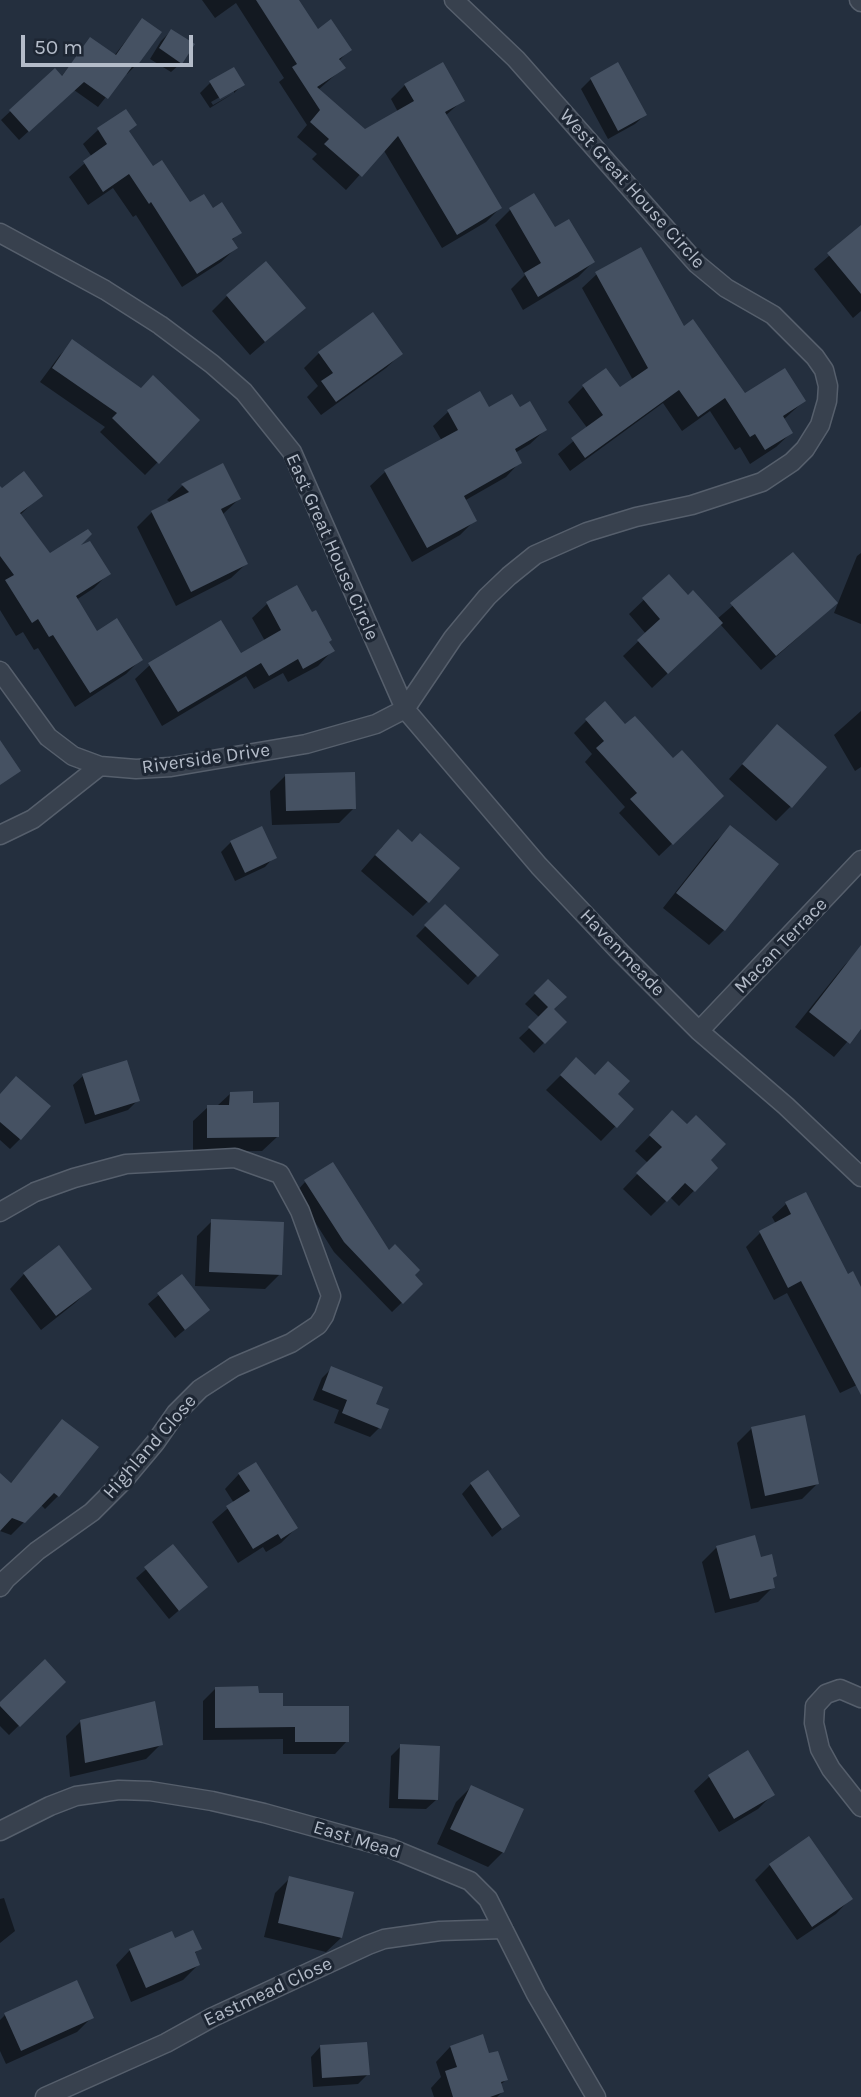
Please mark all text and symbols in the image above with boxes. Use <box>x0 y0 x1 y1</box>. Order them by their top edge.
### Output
scale bar <box>24 21 196 65</box>
text: 50 m <box>34 35 83 59</box>
street label: West Great House Circle <box>554 105 710 273</box>
street label: East Great House Circle <box>281 450 383 644</box>
street label: Riverside Drive <box>141 739 271 779</box>
street label: Macan Terrace <box>730 893 832 999</box>
street label: Havenmeade <box>575 904 669 1002</box>
street label: Highland Close <box>99 1390 201 1504</box>
street label: East Mead <box>310 1816 404 1864</box>
street label: Eastmead Close <box>200 1952 336 2032</box>

